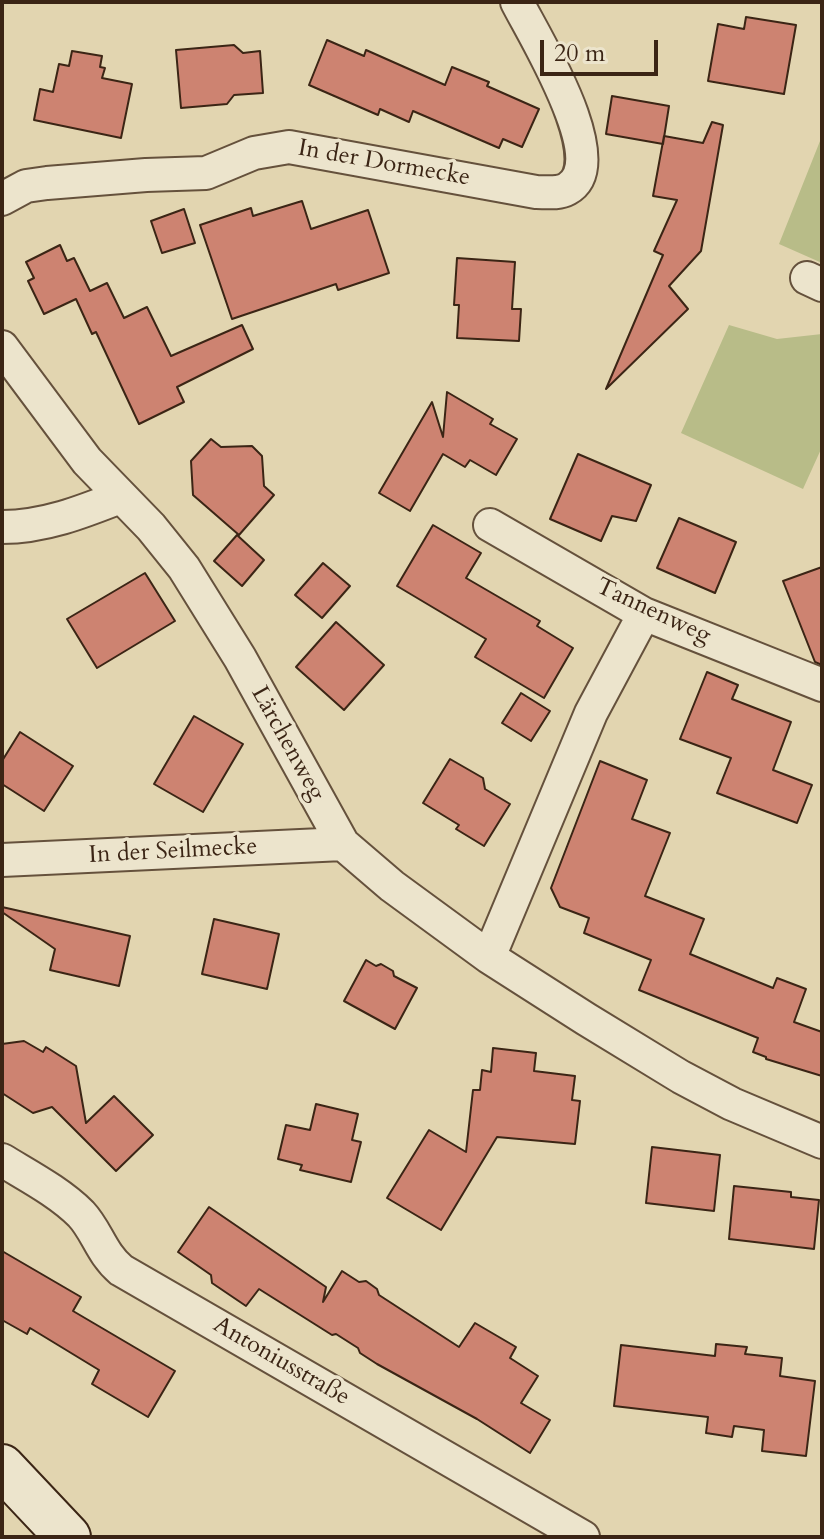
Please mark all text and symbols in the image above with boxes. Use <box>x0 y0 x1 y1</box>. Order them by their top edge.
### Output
scale bar <box>544 24 662 74</box>
text: 20 m <box>554 37 605 70</box>
street label: In der Dormecke <box>296 135 472 193</box>
street label: Tannenweg <box>591 573 715 651</box>
street label: Lärchenweg <box>244 682 330 806</box>
street label: In der Seilmecke <box>88 833 258 871</box>
street label: Antoniusstraße <box>208 1311 354 1413</box>

